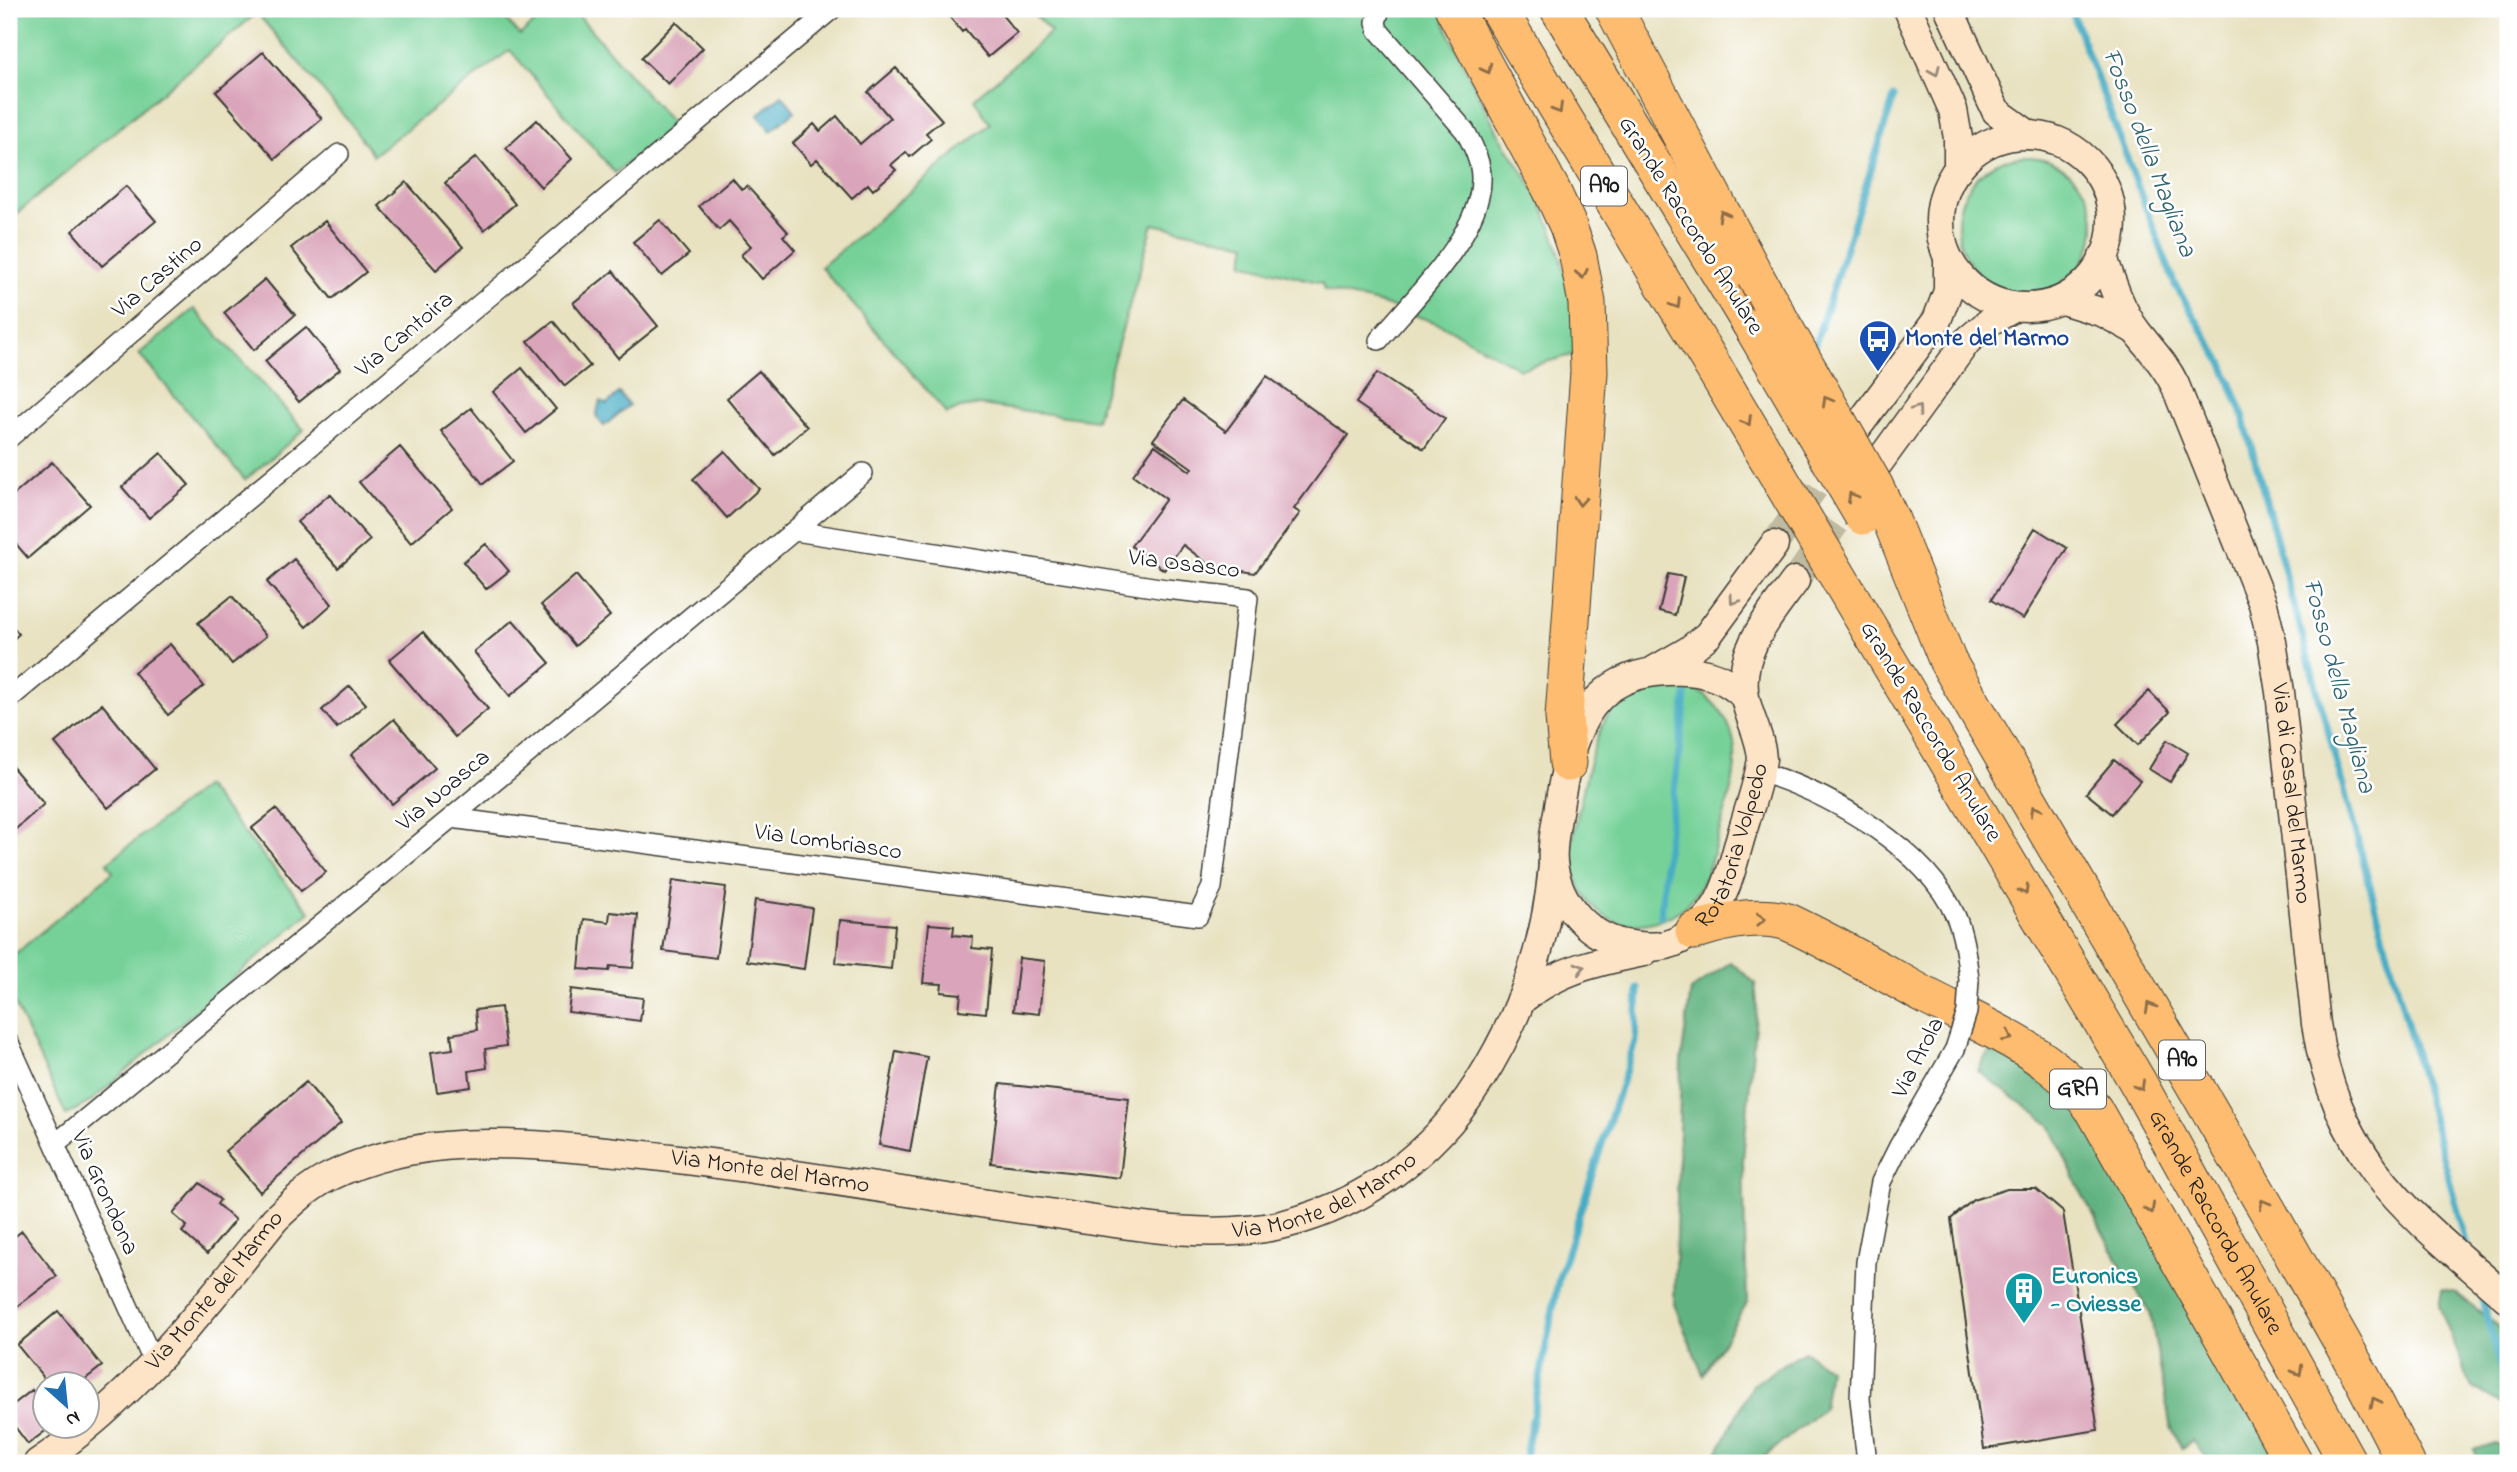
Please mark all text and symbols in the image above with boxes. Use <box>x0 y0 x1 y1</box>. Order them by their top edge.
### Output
water label: Fosso della Magliana <box>2091 43 2206 264</box>
one-way arrow <box>1478 62 1492 74</box>
one-way arrow <box>1927 64 1941 76</box>
one-way arrow <box>1550 102 1563 115</box>
street label: Grande Raccordo Anulare <box>1608 110 1772 343</box>
road number: A90 <box>1581 167 1627 206</box>
one-way arrow <box>1718 210 1732 222</box>
street label: Via Castino <box>104 228 211 328</box>
one-way arrow <box>1573 268 1588 280</box>
street label: Via Cantoira <box>347 283 462 387</box>
one-way arrow <box>1667 297 1680 310</box>
bus stop icon: Monte del Marmo <box>1857 318 1899 373</box>
place label: Monte del Marmo <box>1905 322 2069 357</box>
one-way arrow <box>1822 396 1835 408</box>
one-way arrow <box>1909 405 1921 418</box>
one-way arrow <box>1738 413 1751 426</box>
one-way arrow <box>1847 492 1860 505</box>
one-way arrow <box>1573 496 1588 507</box>
street label: Via Osasco <box>1125 541 1242 589</box>
water label: Fosso della Magliana <box>2291 575 2385 798</box>
one-way arrow <box>1730 592 1742 605</box>
street label: Grande Raccordo Anulare <box>1850 615 2010 849</box>
street label: Via di Casal del Marmo <box>2261 680 2320 906</box>
street label: Via Noasca <box>389 741 499 841</box>
street label: Rotatoria Volpedo <box>1687 760 1778 938</box>
one-way arrow <box>2030 805 2043 818</box>
street label: Via Lombriasco <box>751 815 904 871</box>
one-way arrow <box>2016 883 2029 896</box>
one-way arrow <box>1756 911 1766 927</box>
one-way arrow <box>1574 961 1586 976</box>
one-way arrow <box>2146 1001 2159 1014</box>
street label: Via Arola <box>1883 1011 1954 1105</box>
one-way arrow <box>2001 1029 2013 1043</box>
road number: A90 <box>2159 1040 2205 1079</box>
road number: GRA <box>2050 1070 2106 1108</box>
one-way arrow <box>2132 1079 2145 1092</box>
street label: Grande Raccordo Anulare <box>2139 1103 2292 1342</box>
street label: Via Grondona <box>60 1124 147 1261</box>
street label: Via Monte del Marmo <box>668 1141 872 1203</box>
street label: Via Monte del Marmo <box>1230 1144 1425 1249</box>
one-way arrow <box>2259 1198 2272 1211</box>
street label: Via Monte del Marmo <box>137 1202 292 1380</box>
one-way arrow <box>2142 1202 2155 1215</box>
place label: Euronics - Oviesse <box>2050 1260 2143 1323</box>
building icon: Euronics - Oviesse <box>2003 1270 2045 1325</box>
one-way arrow <box>2290 1363 2303 1376</box>
north arrow <box>32 1370 102 1440</box>
one-way arrow <box>2369 1397 2383 1409</box>
text: N <box>61 1403 84 1433</box>

